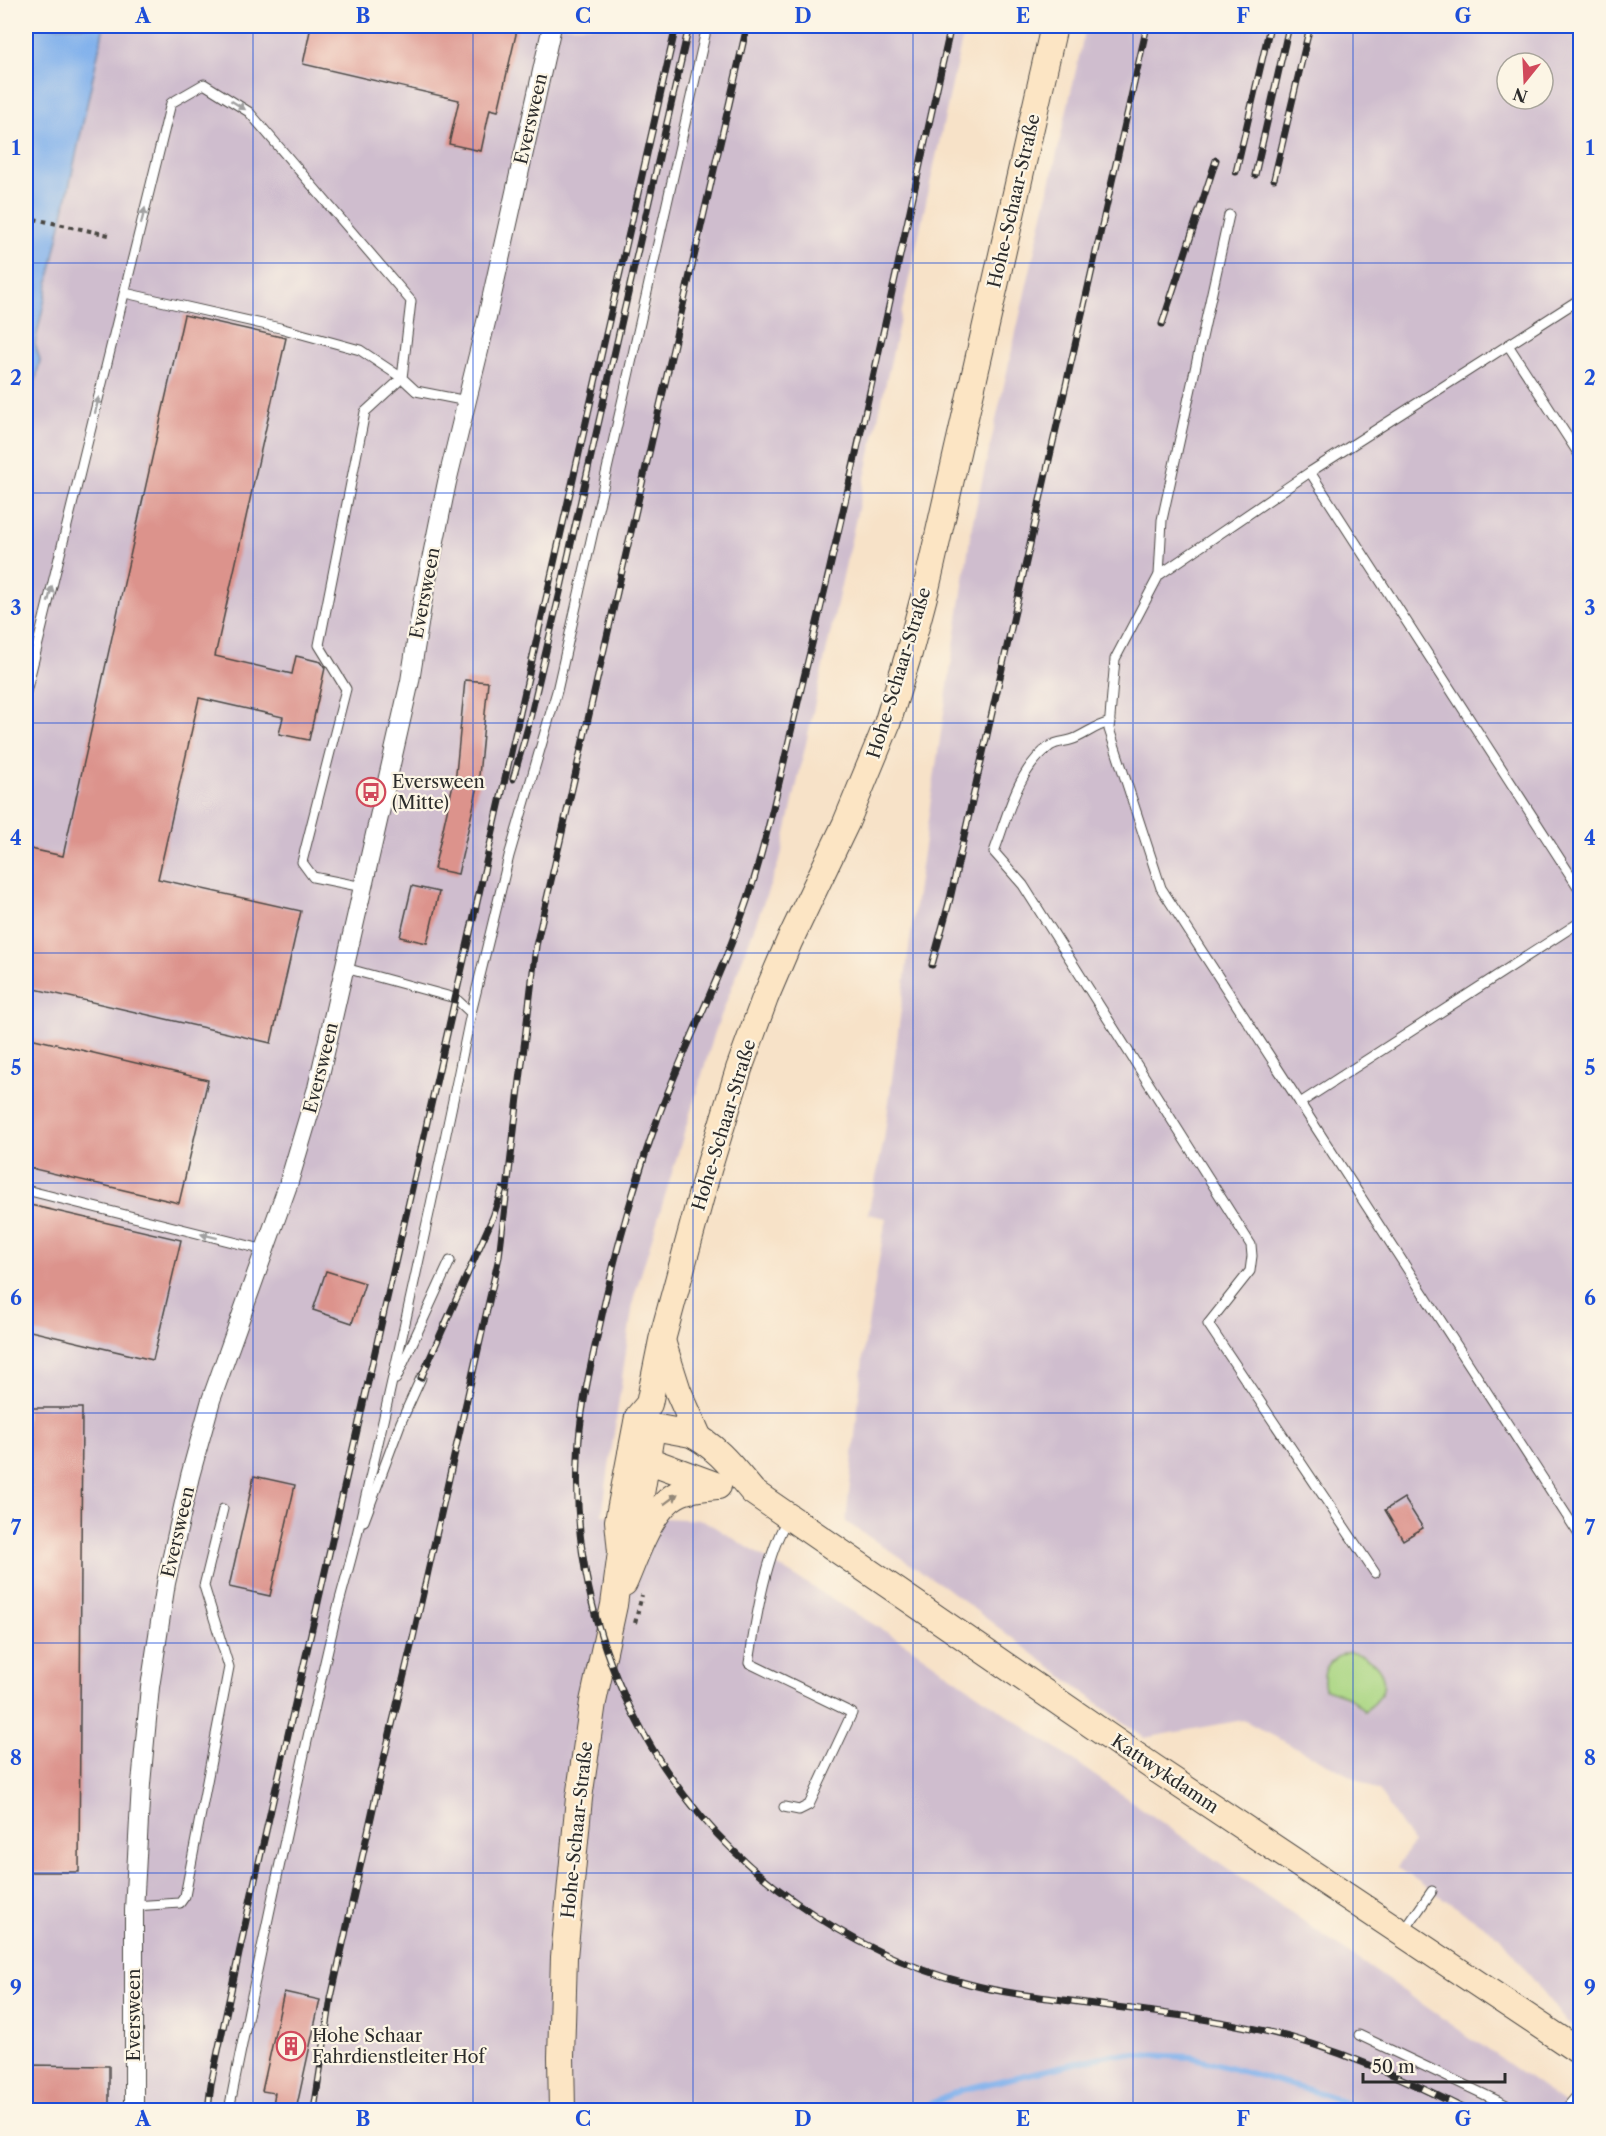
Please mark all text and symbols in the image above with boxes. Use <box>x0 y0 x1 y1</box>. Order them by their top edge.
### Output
text: A <box>134 4 151 28</box>
text: B <box>356 4 371 28</box>
text: C <box>575 4 591 28</box>
text: D <box>794 4 812 28</box>
text: E <box>1016 4 1030 28</box>
text: F <box>1236 4 1250 28</box>
text: G <box>1455 4 1472 28</box>
north arrow <box>1495 51 1555 111</box>
street label: Eversween <box>510 71 552 167</box>
text: N <box>1511 84 1530 107</box>
one-way arrow <box>230 100 246 111</box>
street label: Hohe-Schaar-Straße <box>983 112 1045 290</box>
text: 1 <box>12 136 21 160</box>
text: 1 <box>1586 136 1595 160</box>
one-way arrow <box>139 207 149 225</box>
text: 2 <box>10 366 22 390</box>
text: 2 <box>1584 366 1596 390</box>
one-way arrow <box>92 396 102 414</box>
street label: Eversween <box>405 545 445 641</box>
one-way arrow <box>45 585 55 604</box>
street label: Hohe-Schaar-Straße <box>862 585 936 761</box>
text: 3 <box>10 596 22 620</box>
text: 3 <box>1584 596 1596 620</box>
place label: Eversween (Mitte) <box>392 771 485 814</box>
bus stop icon: Eversween (Mitte) <box>355 776 387 808</box>
text: 4 <box>10 826 22 850</box>
text: 4 <box>1584 826 1596 850</box>
street label: Eversween <box>299 1020 343 1116</box>
street label: Hohe-Schaar-Straße <box>687 1037 761 1213</box>
text: 5 <box>10 1056 22 1080</box>
text: 5 <box>1584 1056 1596 1080</box>
one-way arrow <box>199 1230 218 1240</box>
text: 6 <box>10 1286 22 1310</box>
text: 6 <box>1584 1286 1596 1310</box>
street label: Eversween <box>157 1484 199 1580</box>
one-way arrow <box>663 1493 679 1506</box>
text: 7 <box>11 1516 22 1540</box>
text: 7 <box>1585 1516 1596 1540</box>
street label: Kattwykdamm <box>1107 1730 1223 1818</box>
street label: Hohe-Schaar-Straße <box>557 1740 597 1920</box>
text: 8 <box>10 1746 22 1770</box>
text: 8 <box>1584 1746 1596 1770</box>
street label: Eversween <box>123 1969 145 2061</box>
text: 9 <box>10 1976 22 2000</box>
text: 9 <box>1584 1976 1596 2000</box>
place label: Hohe Schaar Fahrdienstleiter Hof <box>312 2025 487 2068</box>
building icon: Hohe Schaar Fahrdienstleiter Hof <box>275 2030 307 2062</box>
scale bar <box>1363 2046 1506 2084</box>
text: 50 m <box>1372 2056 1415 2078</box>
text: A <box>134 2107 151 2131</box>
text: B <box>356 2107 371 2131</box>
text: C <box>575 2107 591 2131</box>
text: D <box>794 2107 812 2131</box>
text: E <box>1016 2107 1030 2131</box>
text: F <box>1236 2107 1250 2131</box>
text: G <box>1455 2107 1472 2131</box>

